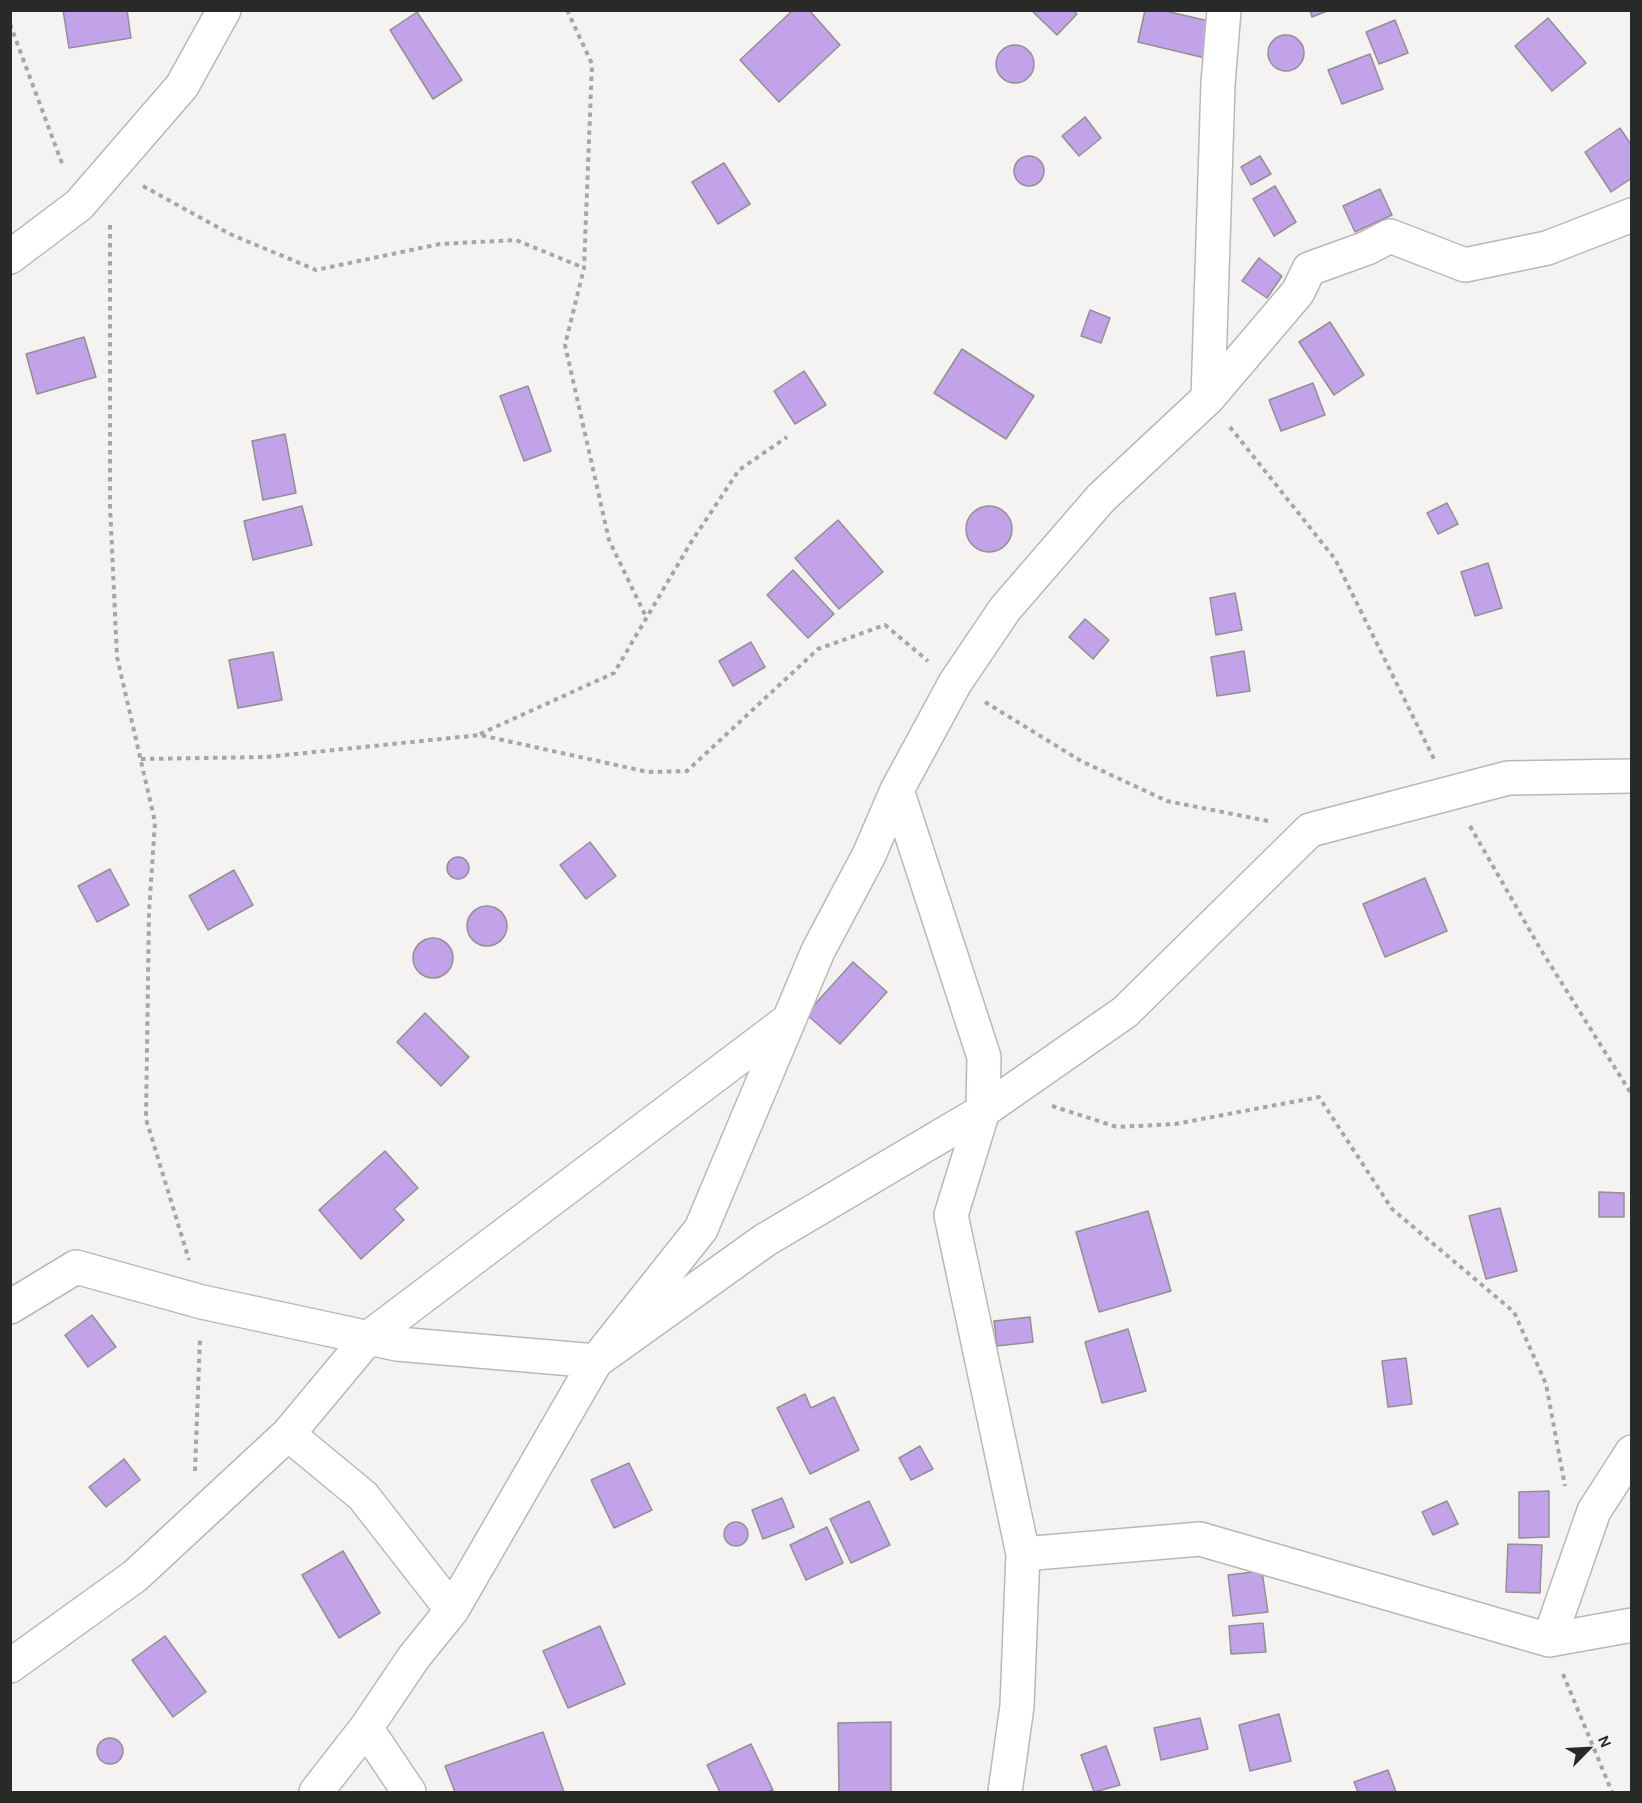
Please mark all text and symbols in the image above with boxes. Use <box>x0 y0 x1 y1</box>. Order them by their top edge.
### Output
north arrow <box>1558 1719 1618 1779</box>
text: N <box>1594 1732 1616 1751</box>

